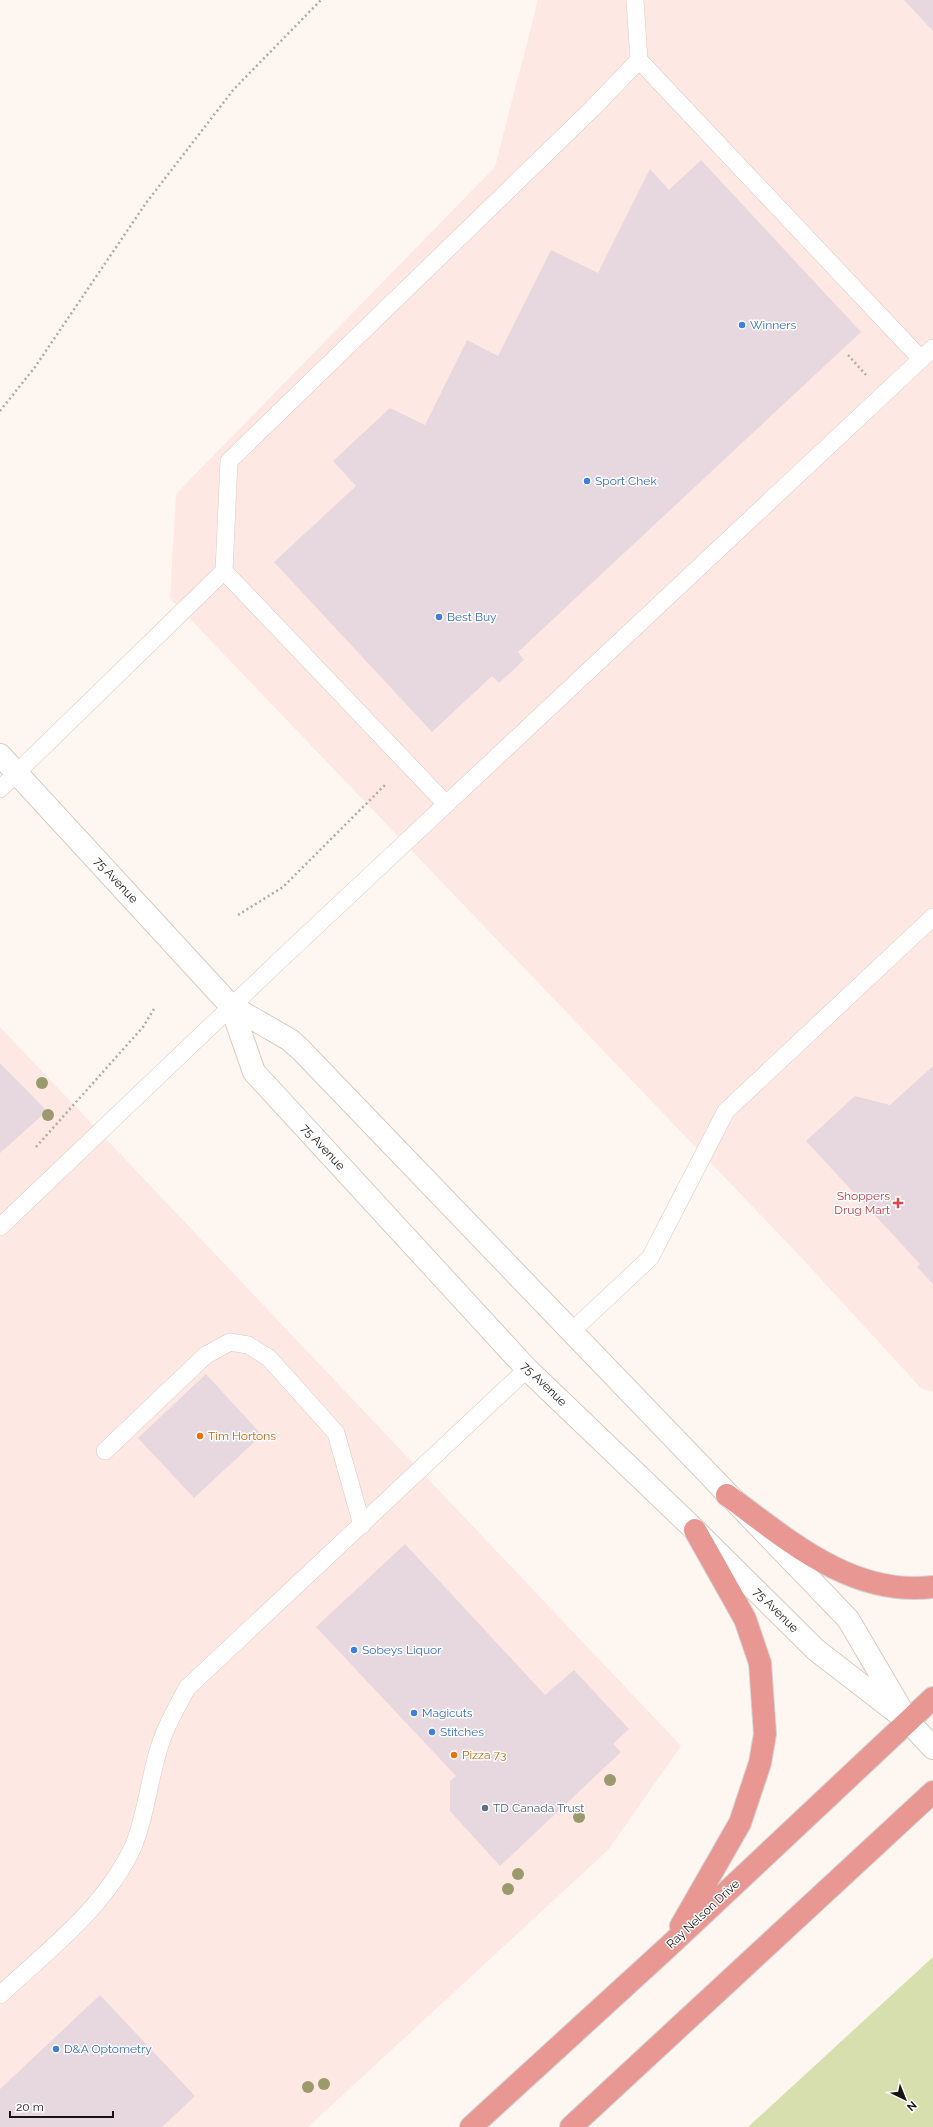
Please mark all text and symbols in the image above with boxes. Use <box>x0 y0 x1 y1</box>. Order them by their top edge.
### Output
place label: Winners <box>750 318 796 332</box>
marker: Winners <box>737 320 747 330</box>
place label: Sport Chek <box>595 474 657 488</box>
marker: Sport Chek <box>582 476 592 486</box>
place label: Best Buy <box>447 610 497 624</box>
marker: Best Buy <box>434 612 444 622</box>
street label: 75 Avenue <box>91 854 141 906</box>
street label: 75 Avenue <box>298 1121 348 1173</box>
place label: Shoppers Drug Mart <box>834 1189 890 1217</box>
marker: Shoppers Drug Mart <box>893 1198 903 1208</box>
street label: 75 Avenue <box>518 1359 570 1409</box>
place label: Tim Hortons <box>208 1429 276 1443</box>
marker: Tim Hortons <box>195 1431 205 1441</box>
street label: 75 Avenue <box>751 1585 801 1635</box>
place label: Sobeys Liquor <box>362 1643 442 1657</box>
marker: Sobeys Liquor <box>349 1645 359 1655</box>
place label: Magicuts <box>422 1706 473 1720</box>
marker: Magicuts <box>409 1708 419 1718</box>
place label: Stitches <box>440 1725 484 1739</box>
marker: Stitches <box>427 1727 437 1737</box>
place label: Pizza 73 <box>462 1748 506 1762</box>
marker: Pizza 73 <box>449 1750 459 1760</box>
place label: TD Canada Trust <box>493 1801 584 1815</box>
marker: TD Canada Trust <box>480 1803 490 1813</box>
street label: Ray Nelson Drive <box>664 1877 742 1951</box>
place label: D&A Optometry <box>64 2042 152 2056</box>
marker: D&A Optometry <box>51 2044 61 2054</box>
north arrow <box>885 2079 925 2119</box>
scale bar <box>10 2093 113 2119</box>
text: N <box>904 2098 919 2114</box>
text: 20 m <box>16 2100 44 2114</box>

